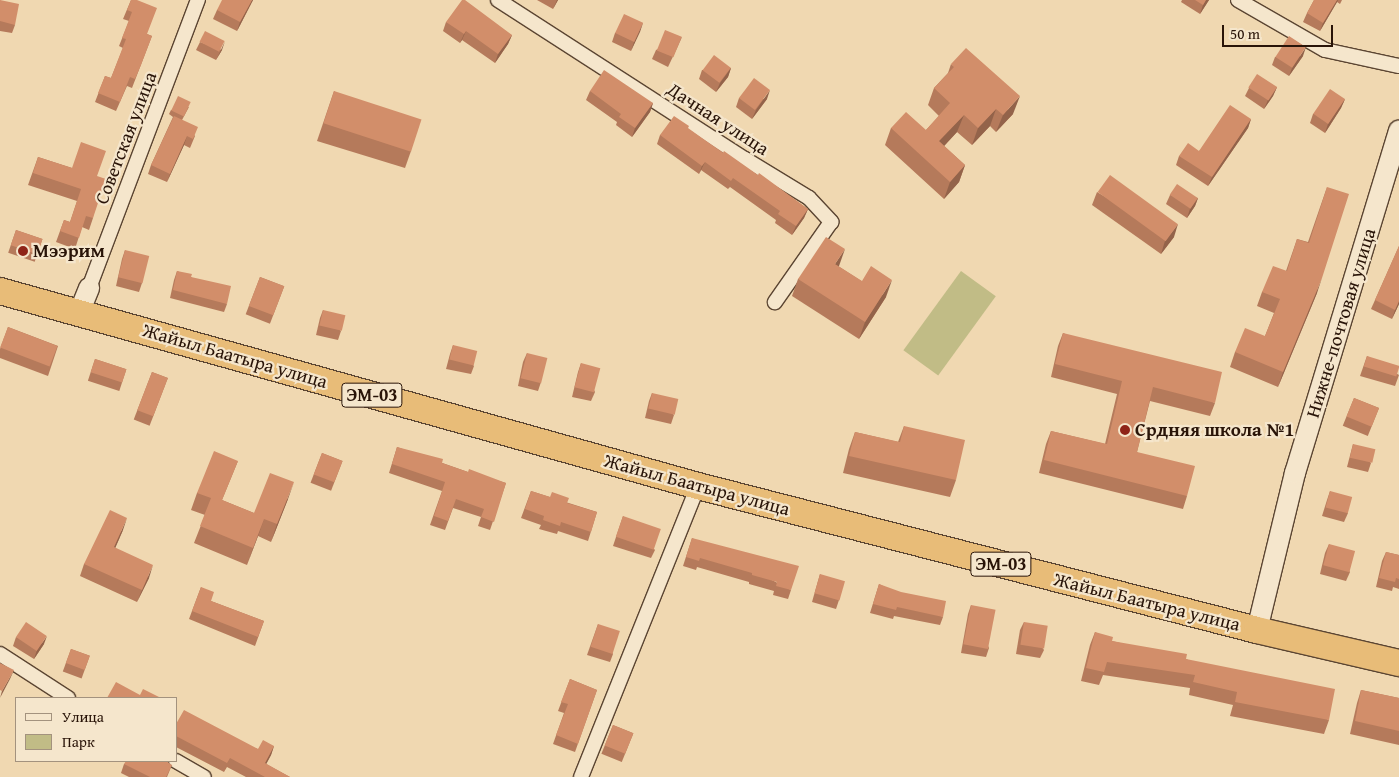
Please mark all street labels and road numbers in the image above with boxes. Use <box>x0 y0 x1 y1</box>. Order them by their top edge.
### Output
street label: Советская улица <box>90 69 162 207</box>
street label: Дачная улица <box>663 78 773 160</box>
street label: Нижне-почтовая улица <box>1301 225 1381 421</box>
street label: Жайыл Баатыра улица <box>140 319 330 393</box>
road number: ЭМ-03 <box>341 380 403 410</box>
street label: Жайыл Баатыра улица <box>602 449 792 521</box>
road number: ЭМ-03 <box>970 548 1032 580</box>
street label: Жайыл Баатыра улица <box>1051 568 1243 636</box>

